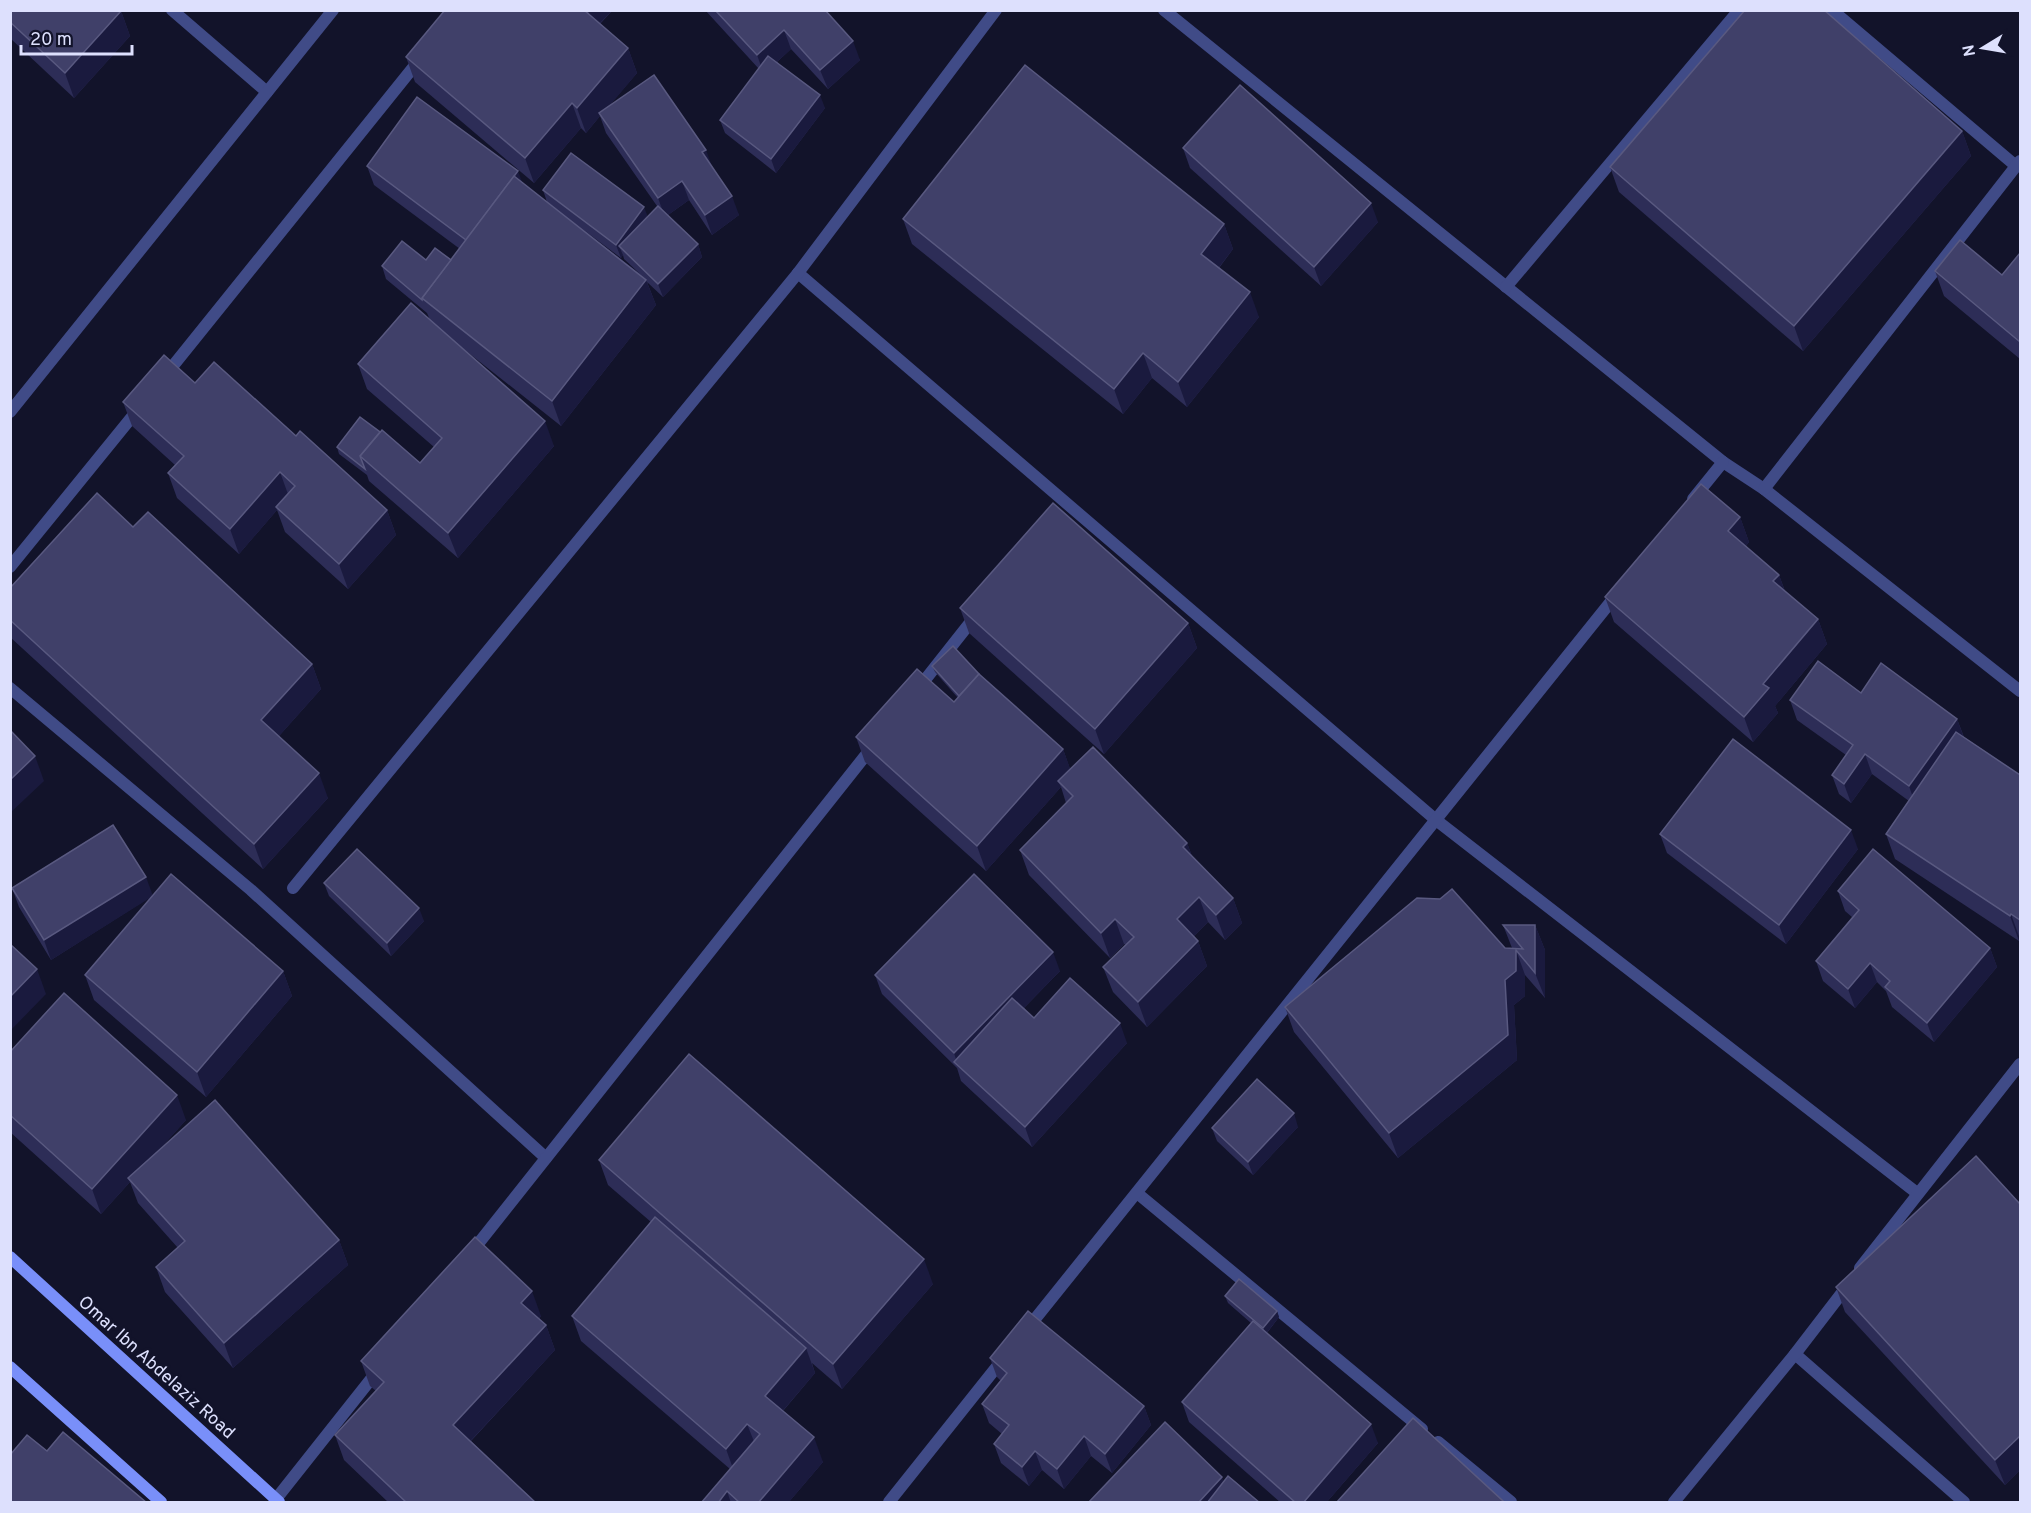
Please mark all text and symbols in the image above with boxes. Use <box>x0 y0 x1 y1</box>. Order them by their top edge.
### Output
scale bar <box>21 18 132 56</box>
north arrow <box>1953 18 2013 78</box>
text: 20 m <box>30 29 72 52</box>
text: N <box>1959 43 1981 58</box>
street label: Omar Ibn Abdelaziz Road <box>73 1291 239 1445</box>

